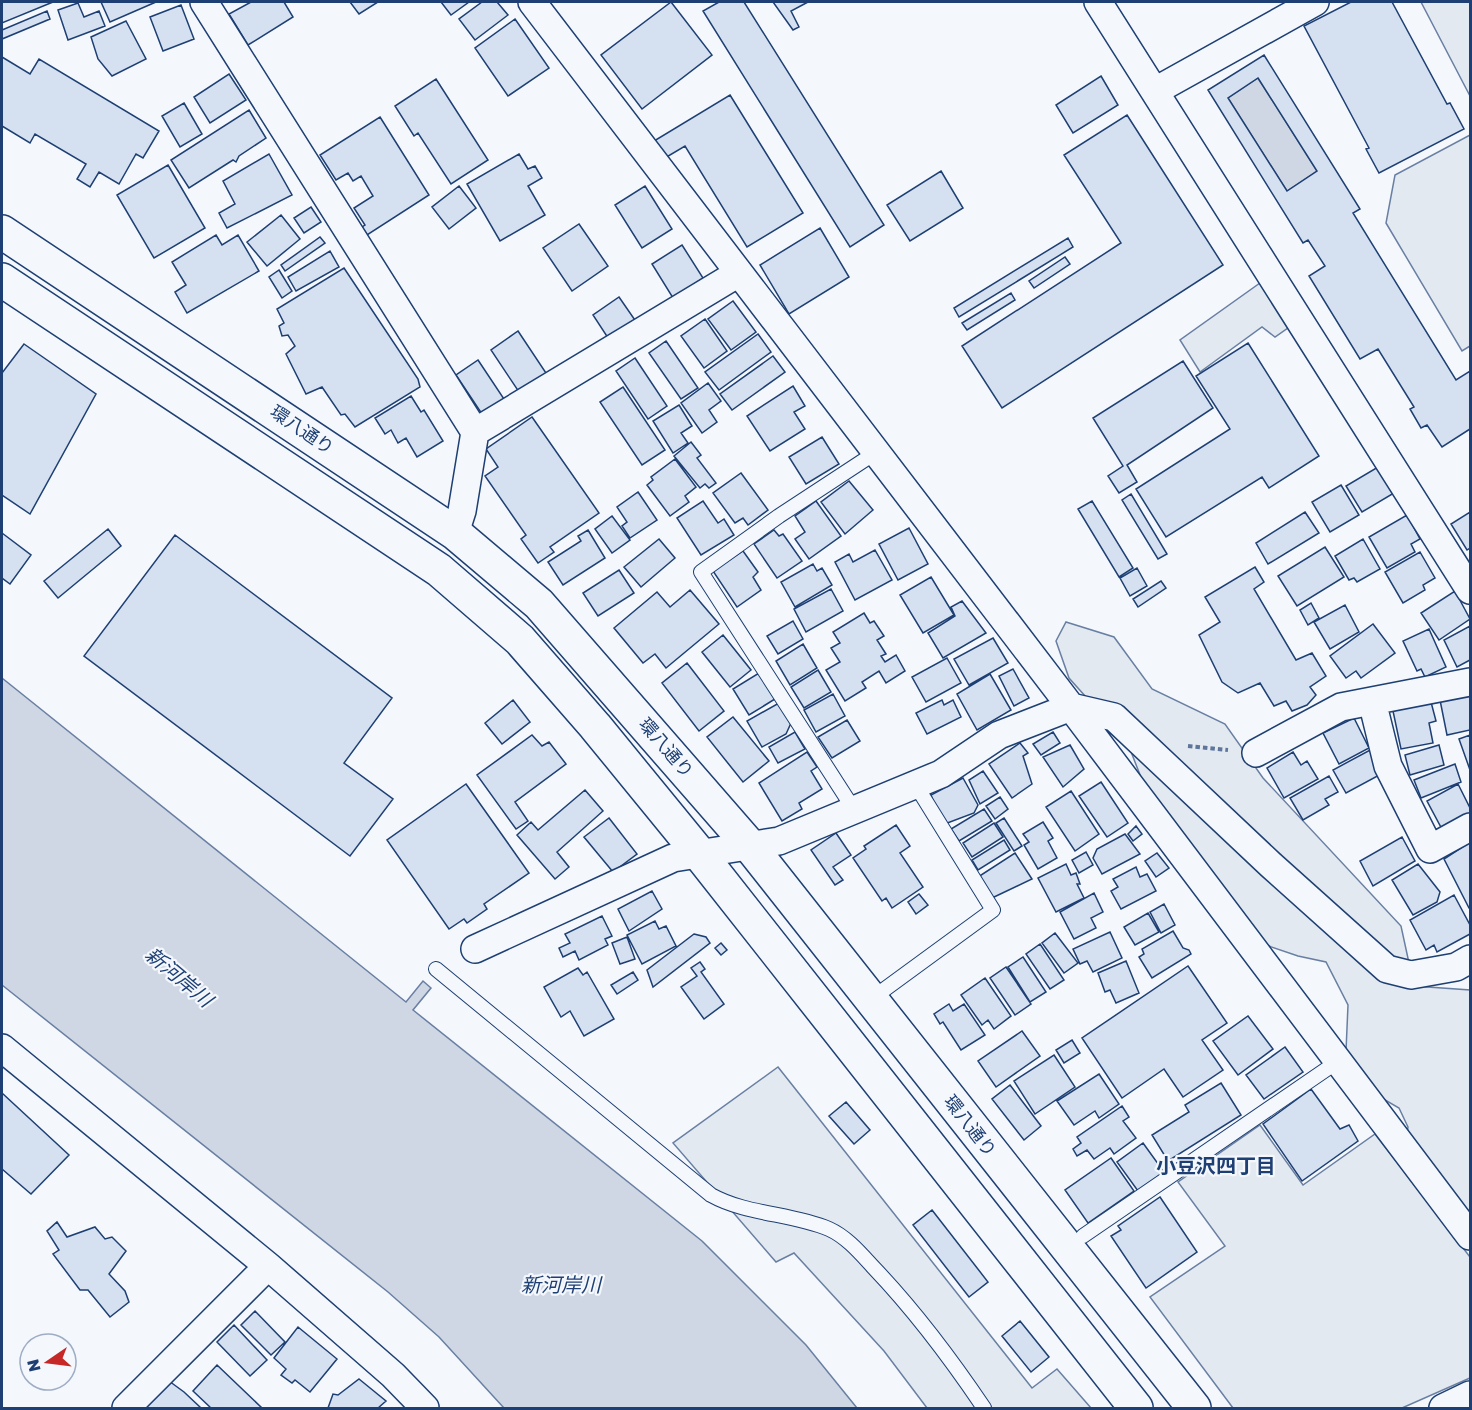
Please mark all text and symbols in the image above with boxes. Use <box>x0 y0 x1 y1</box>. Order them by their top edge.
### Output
street label: 環八通り <box>267 400 339 458</box>
street label: 環八通り <box>635 713 699 782</box>
water label: 新河岸川 <box>141 941 220 1012</box>
street label: 環八通り <box>940 1090 1002 1161</box>
district label: 小豆沢四丁目 <box>1156 1153 1276 1177</box>
water label: 新河岸川 <box>521 1272 603 1296</box>
north arrow <box>18 1332 78 1392</box>
text: N <box>22 1357 45 1374</box>

